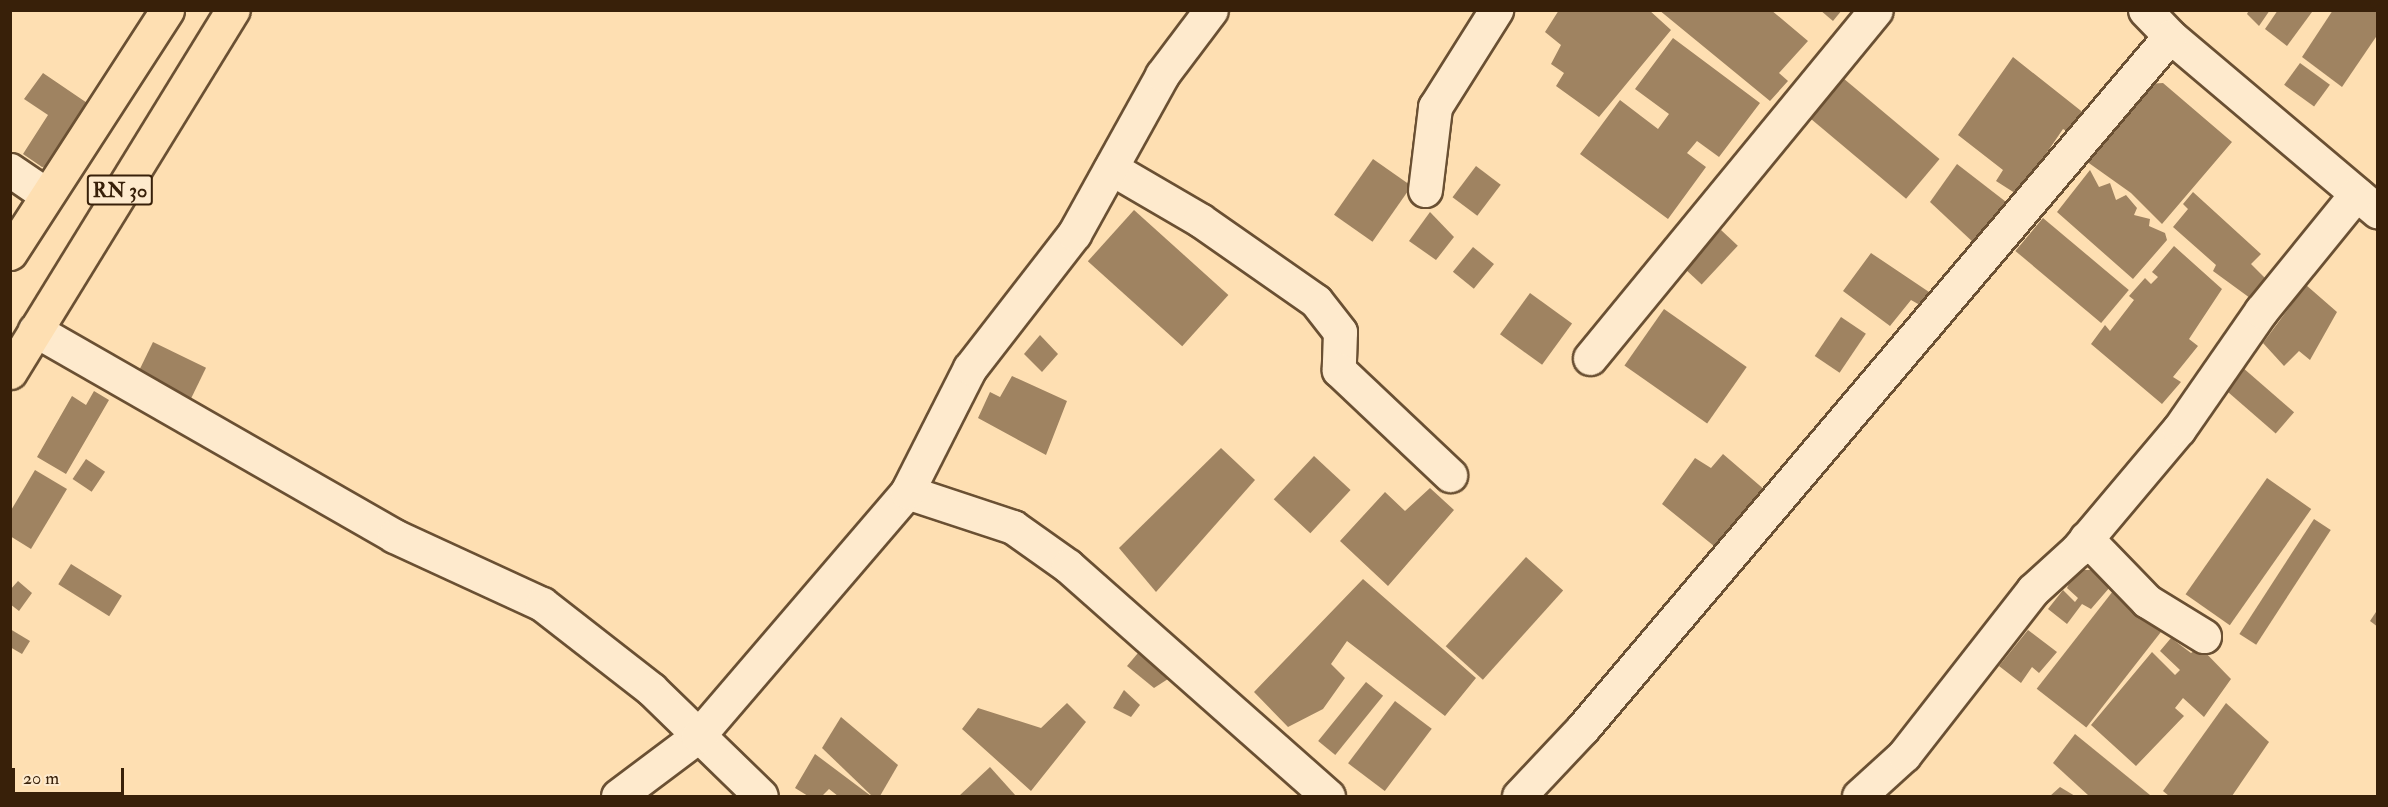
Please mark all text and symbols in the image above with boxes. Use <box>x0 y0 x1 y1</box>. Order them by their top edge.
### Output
road number: RN 30 <box>86 173 154 207</box>
scale bar <box>15 756 128 794</box>
text: 20 m <box>23 767 59 790</box>

